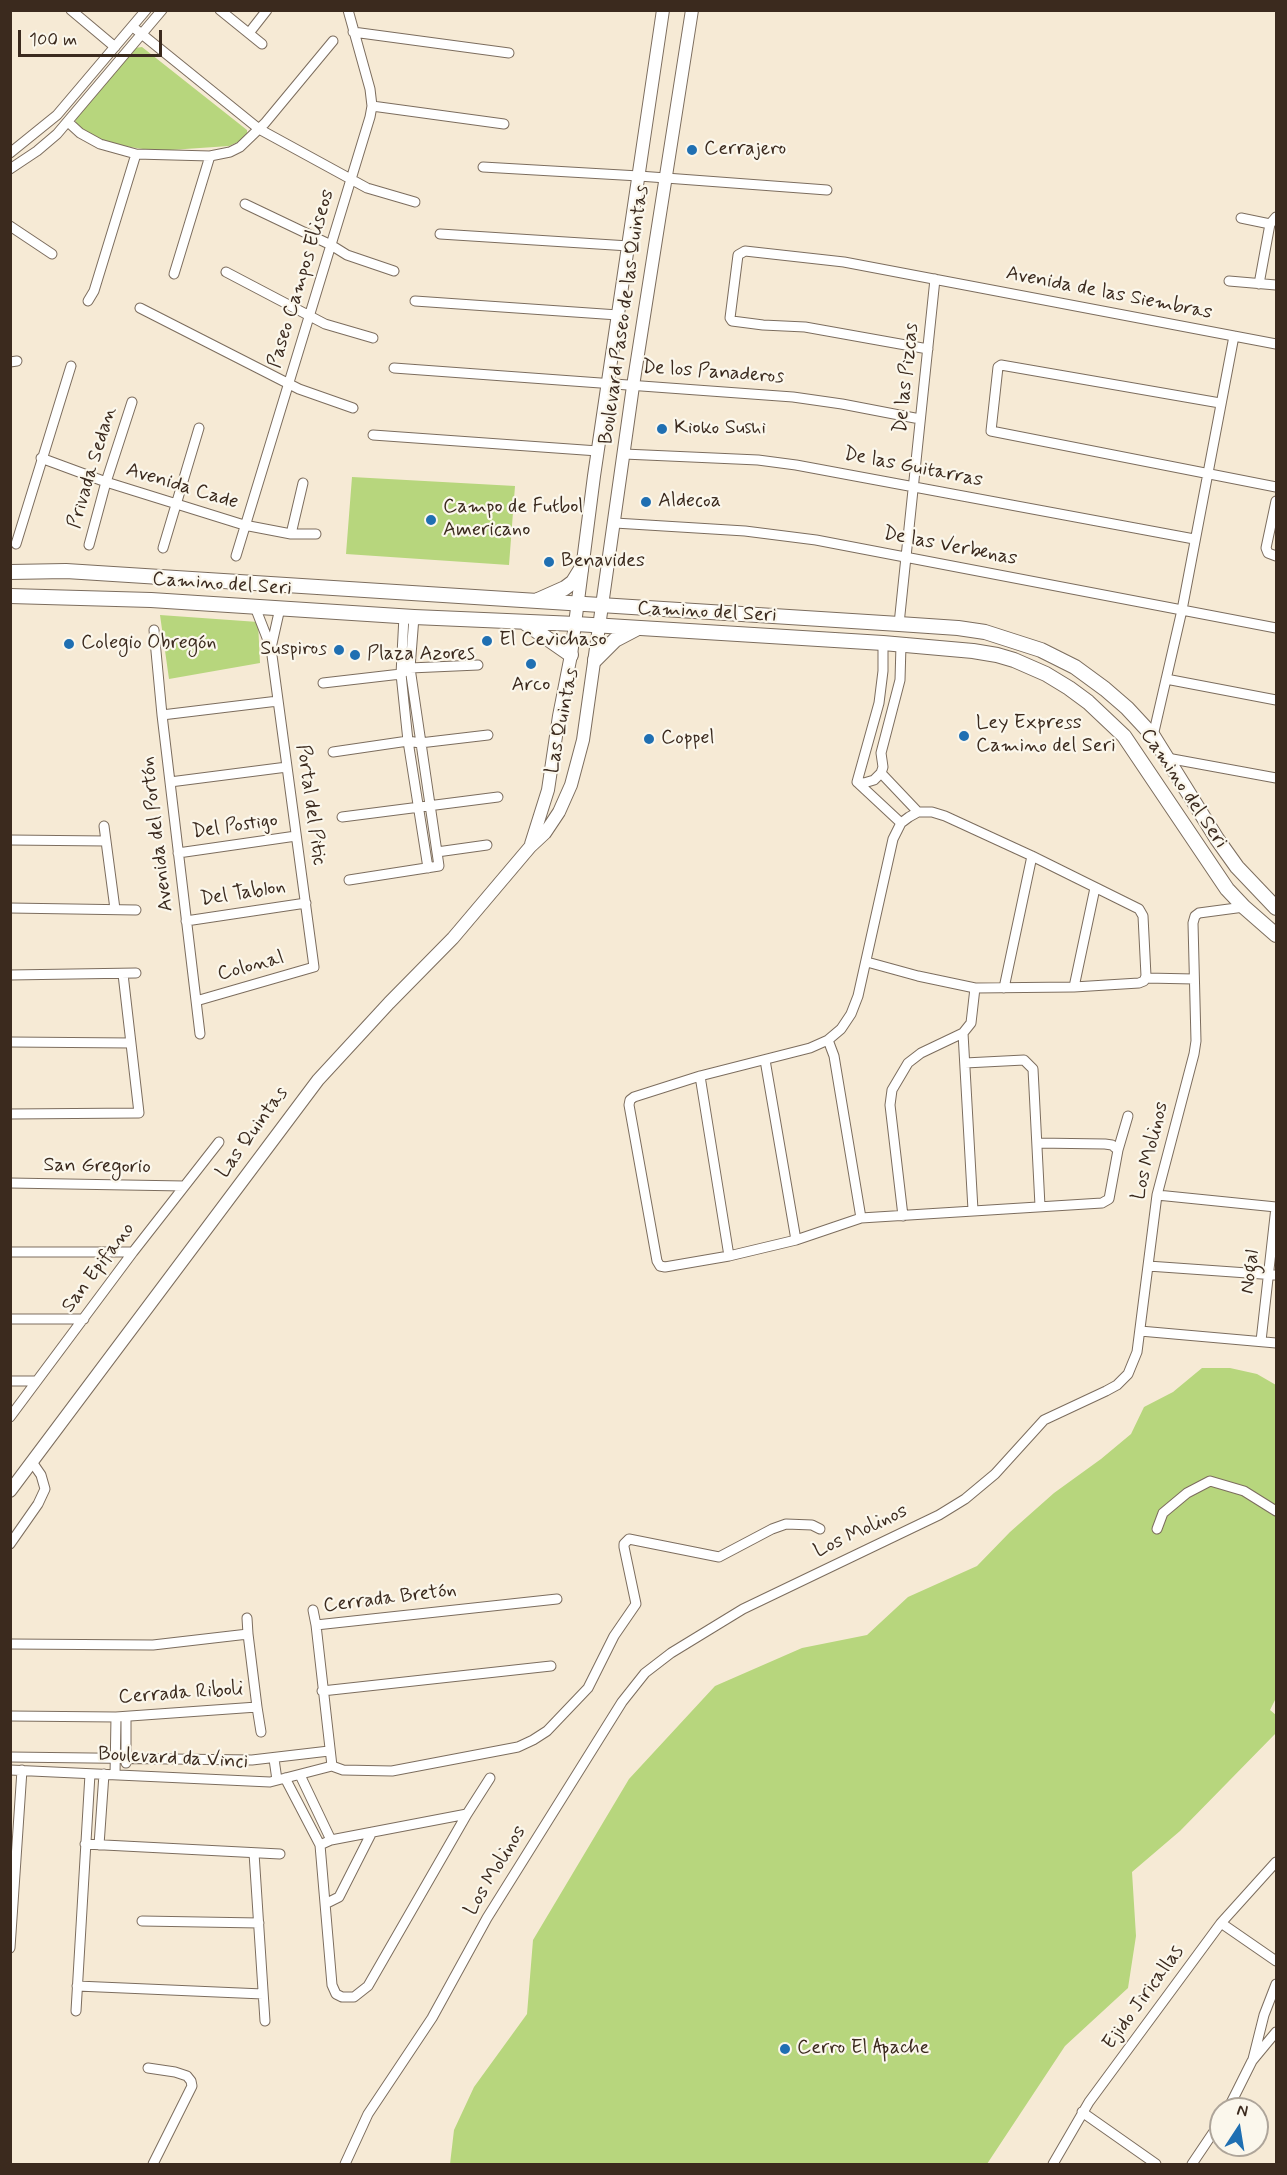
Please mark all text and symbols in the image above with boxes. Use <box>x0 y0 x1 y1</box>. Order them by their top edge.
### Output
scale bar <box>21 18 165 56</box>
text: 100 m <box>29 28 77 52</box>
place label: Cerrajero <box>704 138 786 162</box>
marker: Cerrajero <box>685 143 699 157</box>
street label: Boulevard Paseo de las Quintas <box>595 184 655 446</box>
street label: Paseo Campos Eliseos <box>263 187 341 371</box>
street label: Avenida de las Siembras <box>1004 262 1214 326</box>
street label: De las Pizcas <box>889 322 925 434</box>
street label: De los Panaderos <box>641 356 785 390</box>
street label: Privada Sedan <box>63 404 123 532</box>
place label: Kioko Sushi <box>674 417 766 441</box>
marker: Kioko Sushi <box>655 422 669 436</box>
street label: De las Guitarras <box>841 443 985 493</box>
street label: Avenida Cade <box>123 459 241 515</box>
place label: Aldecoa <box>658 490 721 514</box>
marker: Aldecoa <box>639 495 653 509</box>
place label: Campo de Futbol Americano <box>443 496 583 543</box>
marker: Campo de Futbol Americano <box>424 513 438 527</box>
street label: De las Verbenas <box>881 522 1019 572</box>
place label: Benavides <box>561 550 645 574</box>
marker: Benavides <box>542 555 556 569</box>
street label: Camino del Seri <box>152 568 292 602</box>
street label: Camino del Seri <box>637 597 777 629</box>
place label: El Cevichaso <box>499 629 607 653</box>
place label: Colegio Obregón <box>81 632 217 656</box>
marker: El Cevichaso <box>480 634 494 648</box>
marker: Colegio Obregón <box>62 637 76 651</box>
place label: Suspiros <box>260 638 327 662</box>
marker: Suspiros <box>332 643 346 657</box>
place label: Plaza Azores <box>367 643 475 667</box>
marker: Plaza Azores <box>348 648 362 662</box>
marker: Arco <box>524 657 538 671</box>
street label: Las Quintas <box>541 666 585 776</box>
place label: Arco <box>512 674 550 698</box>
place label: Ley Express Camino del Seri <box>976 712 1116 759</box>
street label: Camino del Seri <box>1134 724 1232 854</box>
place label: Coppel <box>661 727 714 751</box>
marker: Ley Express Camino del Seri <box>957 729 971 743</box>
marker: Coppel <box>642 732 656 746</box>
street label: Portal del Pitic <box>290 743 330 867</box>
street label: Avenida del Portón <box>137 755 179 913</box>
street label: Del Postigo <box>191 809 279 845</box>
street label: Del Tablon <box>199 875 287 913</box>
street label: Colonal <box>215 947 287 987</box>
street label: Las Quintas <box>212 1083 294 1183</box>
street label: Los Molinos <box>1127 1099 1175 1203</box>
street label: San Gregorio <box>43 1154 151 1180</box>
street label: San Epifano <box>57 1218 141 1318</box>
street label: Nogal <box>1236 1249 1266 1295</box>
street label: Los Molinos <box>810 1500 912 1564</box>
street label: Cerrada Bretón <box>322 1579 458 1619</box>
street label: Cerrada Riboli <box>118 1678 244 1710</box>
street label: Boulevard da Vinci <box>97 1743 249 1775</box>
street label: Los Molinos <box>460 1822 532 1920</box>
street label: Ejido Jiricallas <box>1098 1941 1190 2055</box>
place label: Cerro El Apache <box>797 2037 929 2061</box>
marker: Cerro El Apache <box>778 2042 792 2056</box>
north arrow <box>1209 2097 1269 2157</box>
text: N <box>1235 2099 1250 2122</box>

